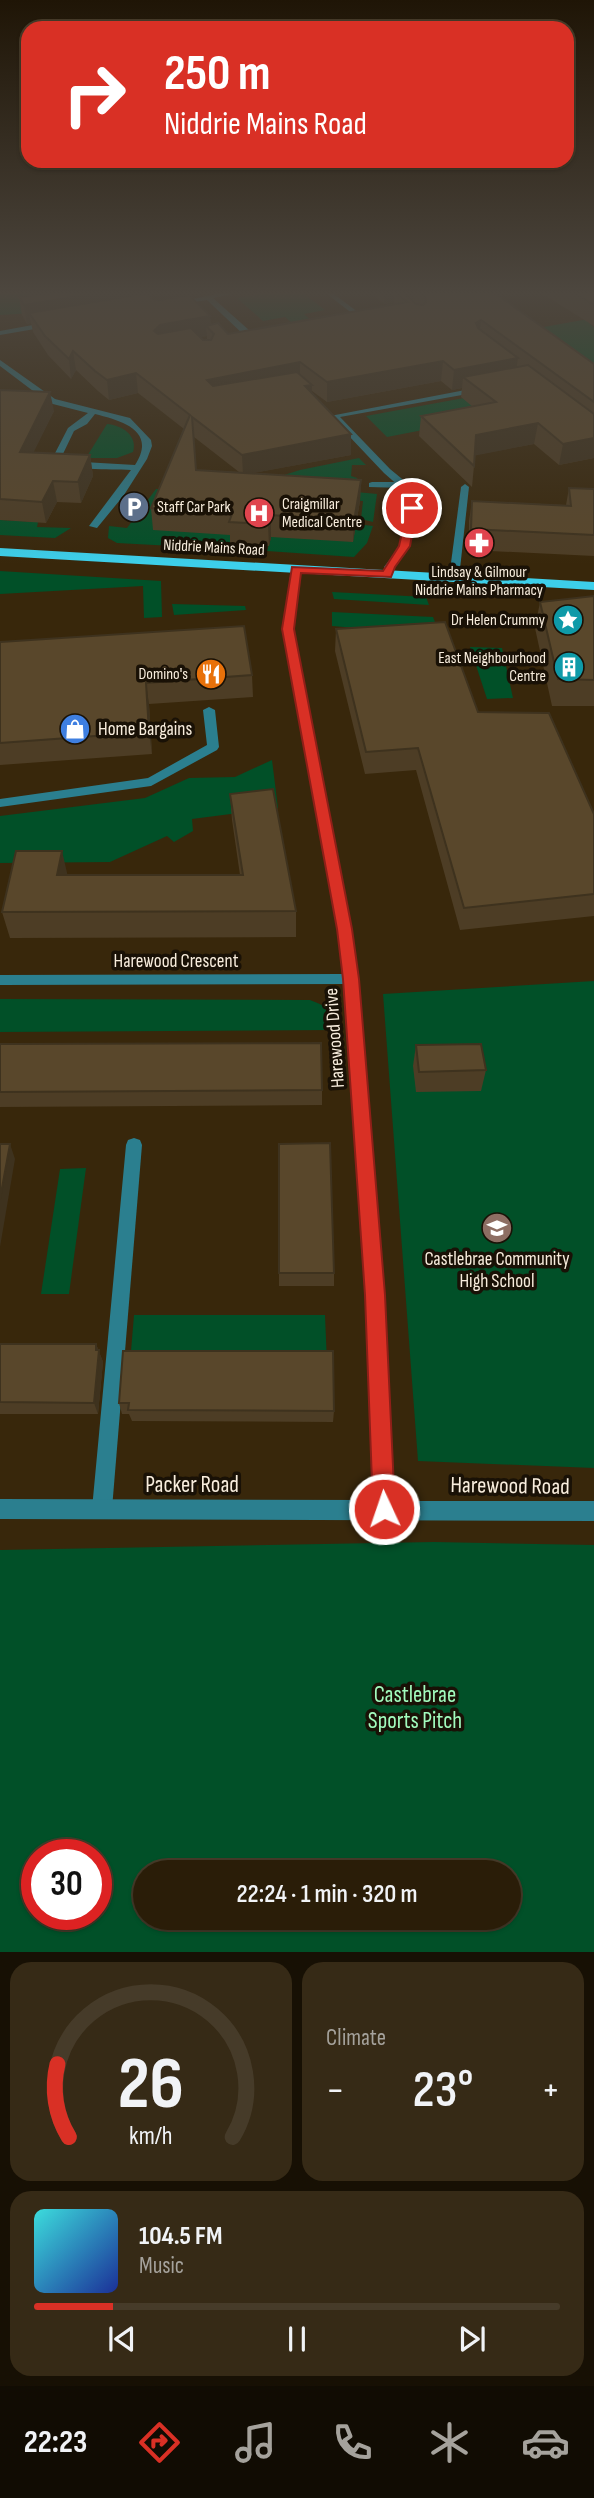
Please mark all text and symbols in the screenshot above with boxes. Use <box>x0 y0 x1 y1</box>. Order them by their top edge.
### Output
text: 250 m <box>164 45 270 104</box>
icon: right <box>49 49 140 140</box>
text: Niddrie Mains Road <box>164 105 367 144</box>
pin <box>382 478 442 538</box>
icon: arrive <box>393 489 431 527</box>
parking icon: Staff Car Park <box>117 490 151 524</box>
place label: Craigmillar Medical Centre <box>282 495 362 532</box>
hospital icon: Craigmillar Medical Centre <box>242 496 276 530</box>
place label: Staff Car Park <box>157 498 231 517</box>
pharmacy icon: Lindsay & Gilmour Niddrie Mains Pharmacy <box>462 526 496 560</box>
street label: Niddrie Mains Road <box>163 536 265 560</box>
place label: Lindsay & Gilmour Niddrie Mains Pharmacy <box>415 563 543 600</box>
place icon: Dr Helen Crummy <box>551 603 585 637</box>
place label: Dr Helen Crummy <box>451 611 545 630</box>
place label: East Neighbourhood Centre <box>438 649 546 686</box>
building icon: East Neighbourhood Centre <box>552 650 586 684</box>
restaurant icon: Domino's <box>194 657 228 691</box>
place label: Domino's <box>138 665 188 684</box>
shop icon: Home Bargains <box>58 712 92 746</box>
place label: Home Bargains <box>98 718 192 741</box>
street label: Harewood Crescent <box>114 950 239 973</box>
street label: Harewood Drive <box>320 987 350 1089</box>
school or university icon: Castlebrae Community High School <box>480 1211 514 1245</box>
place label: Castlebrae Community High School <box>424 1248 570 1293</box>
street label: Packer Road <box>145 1471 239 1499</box>
street label: Harewood Road <box>450 1471 570 1501</box>
position arrow <box>347 1472 421 1546</box>
park label: Castlebrae Sports Pitch <box>368 1681 462 1735</box>
speed limit sign: 30 <box>21 1839 112 1930</box>
text: 22:24 · 1 min · 320 m <box>237 1879 417 1910</box>
text: Climate <box>326 2024 386 2052</box>
text: 26 <box>118 2042 184 2130</box>
text: 23° <box>413 2059 473 2122</box>
text: − <box>326 2068 345 2113</box>
text: + <box>541 2068 560 2113</box>
text: km/h <box>129 2121 173 2152</box>
text: 104.5 FM <box>139 2221 222 2252</box>
text: Music <box>139 2252 184 2280</box>
icon: previous <box>103 2320 141 2358</box>
icon: pause <box>278 2320 316 2358</box>
icon: next <box>453 2320 491 2358</box>
icon: directions <box>135 2418 184 2467</box>
icon: music <box>231 2418 280 2467</box>
icon: phone <box>328 2418 377 2467</box>
icon: climate <box>425 2418 474 2467</box>
icon: car <box>521 2418 570 2467</box>
text: 22:23 <box>24 2423 87 2462</box>

